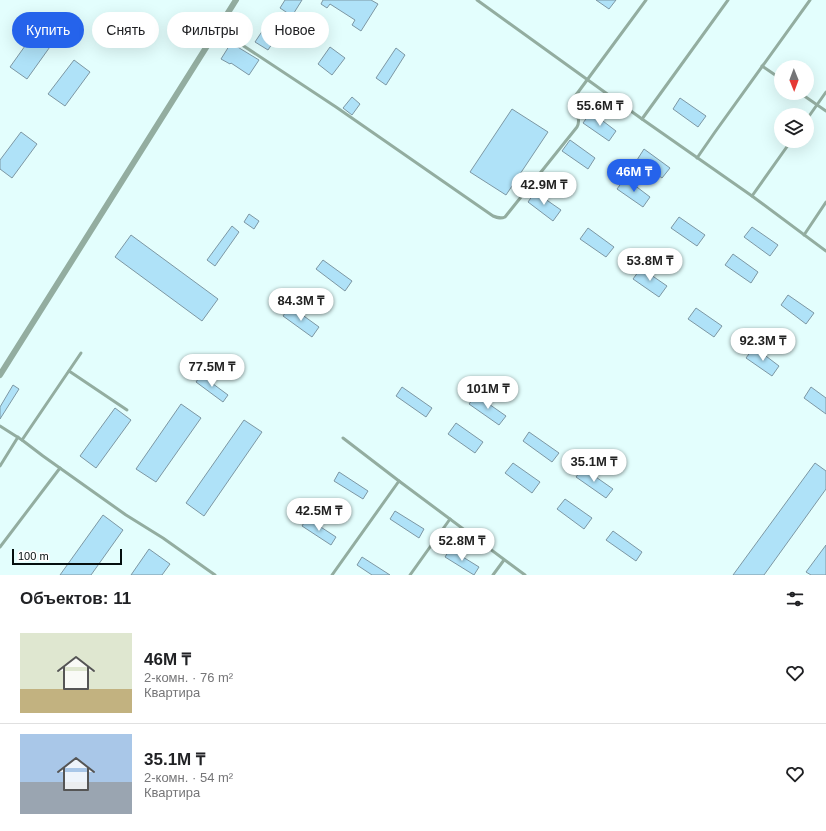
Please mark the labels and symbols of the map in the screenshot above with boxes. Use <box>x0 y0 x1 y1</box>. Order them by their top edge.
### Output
north arrow <box>774 60 814 100</box>
pin: 55.6M ₸ <box>563 93 637 127</box>
pin: 46M ₸ <box>606 159 662 193</box>
pin: 42.9M ₸ <box>507 172 581 206</box>
pin: 53.8M ₸ <box>613 248 687 282</box>
pin: 84.3M ₸ <box>264 288 338 322</box>
pin: 92.3M ₸ <box>726 328 800 362</box>
pin: 77.5M ₸ <box>175 354 249 388</box>
pin: 101M ₸ <box>455 376 521 410</box>
pin: 35.1M ₸ <box>557 449 631 483</box>
pin: 42.5M ₸ <box>282 498 356 532</box>
pin: 52.8M ₸ <box>425 528 499 562</box>
scale bar <box>12 547 122 566</box>

